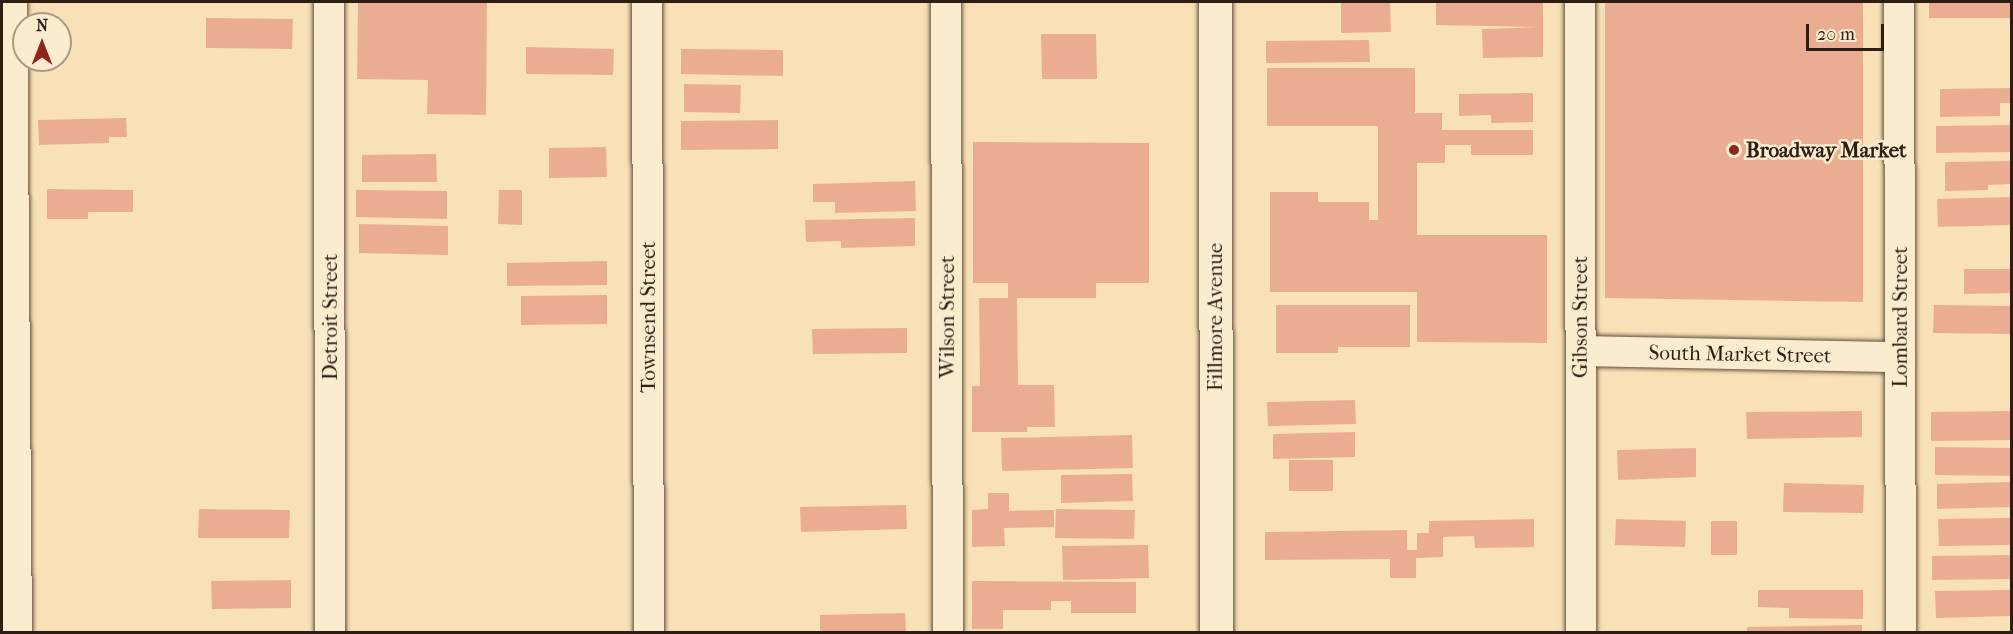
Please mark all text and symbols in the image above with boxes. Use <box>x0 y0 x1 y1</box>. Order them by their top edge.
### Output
north arrow <box>12 12 72 72</box>
scale bar <box>1809 12 1887 50</box>
text: N <box>36 16 48 35</box>
text: 20 m <box>1817 24 1855 45</box>
place label: Broadway Market <box>1746 137 1907 163</box>
marker: Broadway Market <box>1727 143 1741 157</box>
street label: Townsend Street <box>635 241 661 393</box>
street label: Fillmore Avenue <box>1202 243 1228 391</box>
street label: Lombard Street <box>1887 246 1913 388</box>
street label: Detroit Street <box>317 254 343 380</box>
street label: Wilson Street <box>934 256 960 378</box>
street label: Gibson Street <box>1567 256 1593 378</box>
street label: South Market Street <box>1648 340 1832 368</box>

